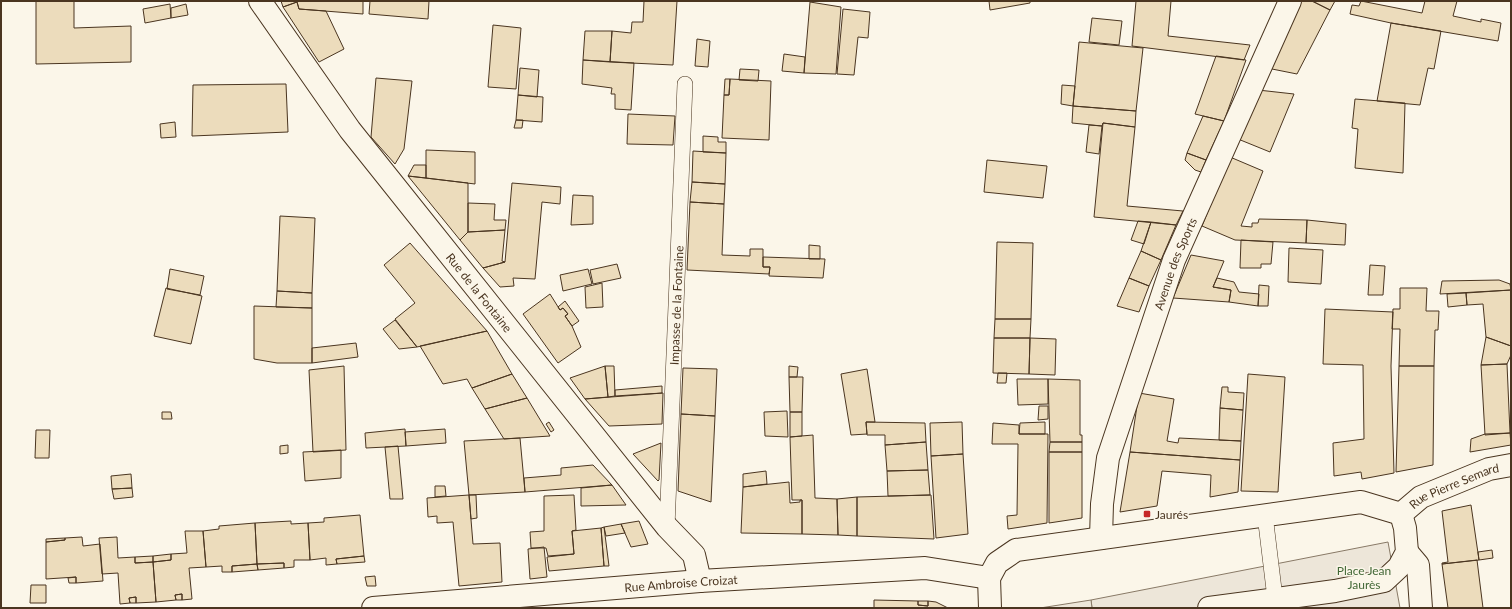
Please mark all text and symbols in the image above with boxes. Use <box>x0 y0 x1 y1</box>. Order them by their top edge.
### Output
street label: Avenue des Sports <box>1150 215 1200 312</box>
street label: Impasse de la Fontaine <box>666 245 686 365</box>
street label: Rue de la Fontaine <box>443 250 516 335</box>
street label: Rue Pierre Semard <box>1406 460 1500 512</box>
place label: Jaurés <box>1155 507 1188 522</box>
marker: Jaurés <box>1142 509 1152 519</box>
park label: Place Jean Jaurès <box>1337 563 1391 592</box>
street label: Rue Ambroise Croizat <box>624 571 739 595</box>

